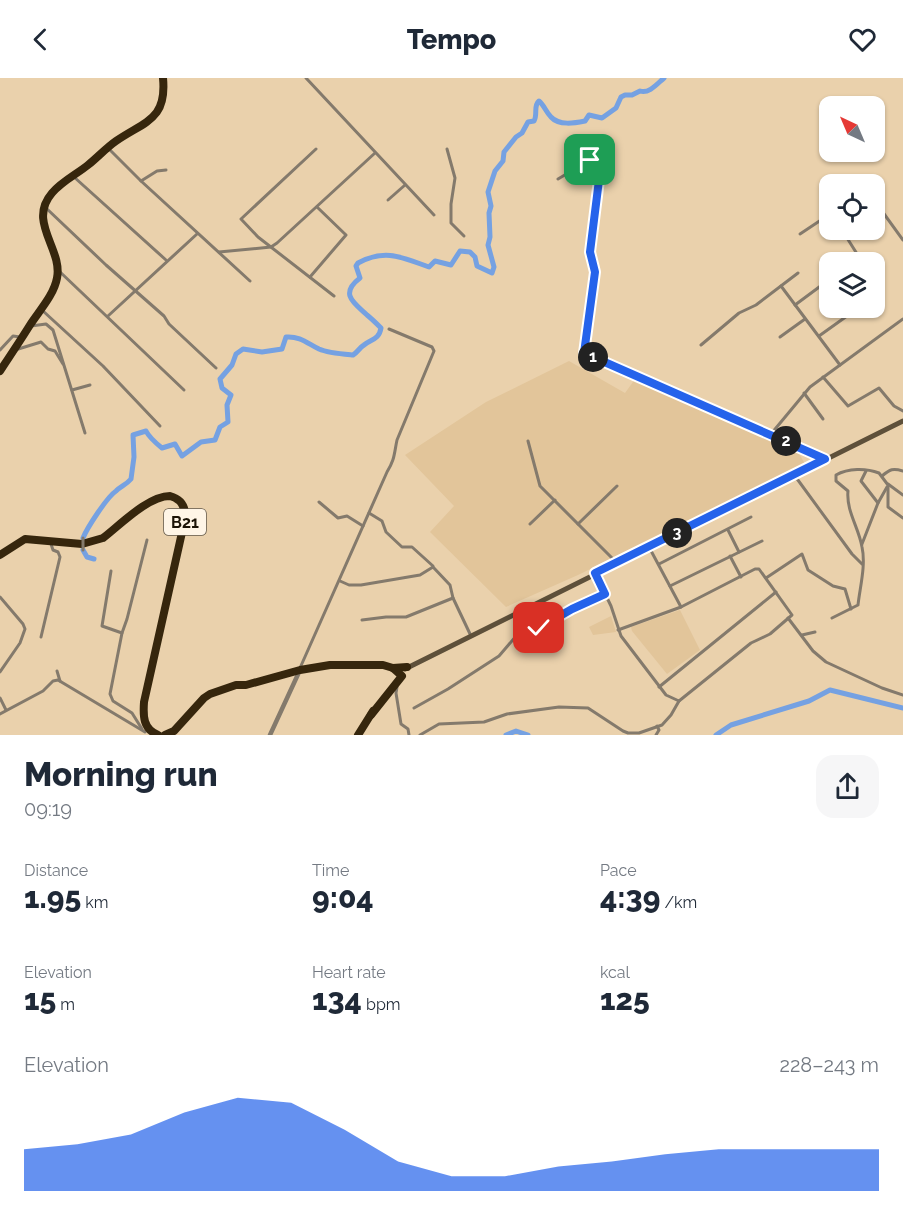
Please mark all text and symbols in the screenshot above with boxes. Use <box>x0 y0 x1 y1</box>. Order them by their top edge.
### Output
icon: back <box>24 23 57 56</box>
icon: heart <box>846 23 879 56</box>
text: Tempo <box>407 24 496 55</box>
north arrow <box>819 96 885 162</box>
map controls <box>819 96 885 318</box>
pin <box>564 134 615 185</box>
icon: arrive <box>573 143 606 176</box>
button: locate <box>819 174 885 240</box>
button: layers <box>819 252 885 318</box>
pin: 1 <box>578 342 608 372</box>
text: 1 <box>589 347 597 366</box>
pin: 2 <box>771 426 801 456</box>
text: 2 <box>781 431 791 450</box>
road number: B21 <box>164 509 206 535</box>
pin: 3 <box>662 518 692 548</box>
text: 3 <box>673 523 681 542</box>
pin <box>513 602 564 653</box>
icon: check <box>522 611 555 644</box>
text: Morning run <box>24 755 218 794</box>
button: share <box>816 755 879 818</box>
text: 09:19 <box>24 797 72 821</box>
text: Distance <box>24 861 88 880</box>
text: Time <box>312 861 349 880</box>
text: Pace <box>600 861 637 880</box>
text: 1.95 <box>24 880 81 915</box>
text: 9:04 <box>312 880 374 915</box>
text: 4:39 <box>600 880 660 915</box>
text: km <box>81 893 108 912</box>
text: /km <box>660 893 697 912</box>
text: Elevation <box>24 963 92 982</box>
text: Heart rate <box>312 963 386 982</box>
text: kcal <box>600 963 630 982</box>
text: 15 <box>24 982 56 1017</box>
text: 134 <box>312 982 362 1017</box>
text: 125 <box>600 982 650 1017</box>
text: m <box>56 995 75 1014</box>
text: bpm <box>362 995 400 1014</box>
text: Elevation <box>24 1053 109 1077</box>
text: 228–243 m <box>779 1053 879 1077</box>

